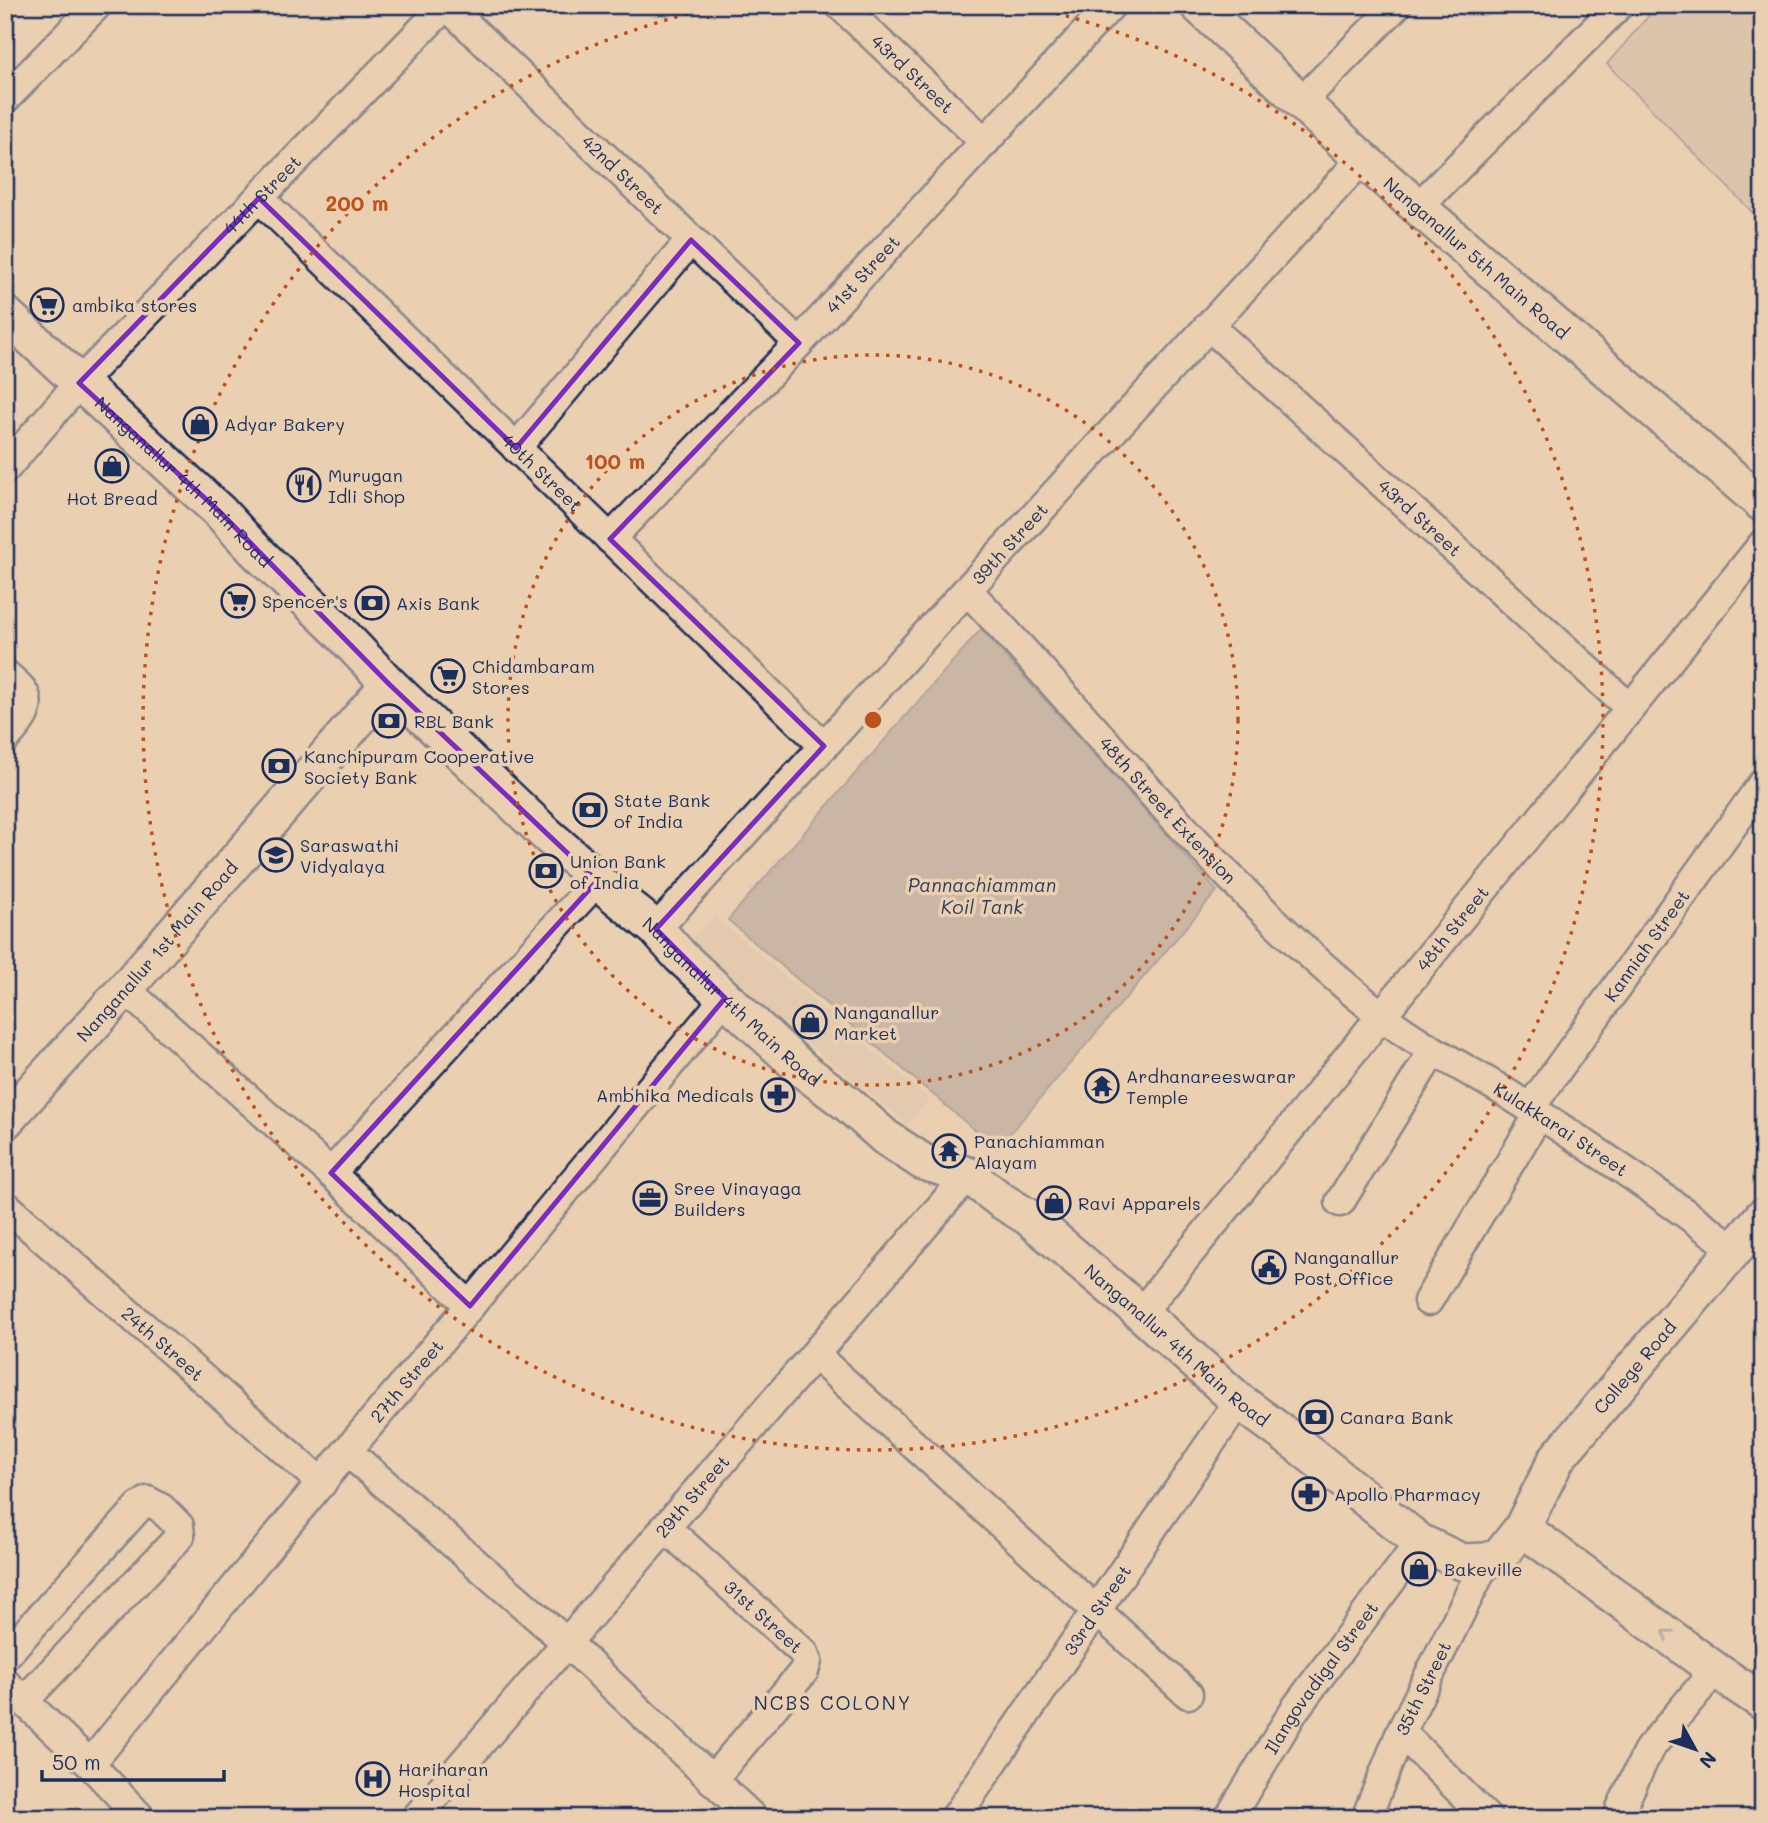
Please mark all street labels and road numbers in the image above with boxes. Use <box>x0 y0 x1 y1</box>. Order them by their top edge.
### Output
street label: 43rd Street <box>866 29 959 118</box>
street label: 42nd Street <box>577 129 669 219</box>
street label: 44th Street <box>218 150 306 240</box>
street label: Nanganallur 5th Main Road <box>1379 171 1574 344</box>
street label: 41st Street <box>820 230 905 318</box>
street label: Nanganallur 4th Main Road <box>90 391 278 572</box>
street label: 40th Street <box>497 428 587 517</box>
street label: 43rd Street <box>1373 473 1467 562</box>
street label: 39th Street <box>966 498 1053 589</box>
street label: 48th Street Extension <box>1094 731 1242 889</box>
street label: Nanganallur 1st Main Road <box>71 855 243 1047</box>
street label: 48th Street <box>1411 881 1494 976</box>
street label: Kanniah Street <box>1598 885 1695 1006</box>
street label: Nanganallur 4th Main Road <box>638 911 826 1091</box>
street label: Kulakkarai Street <box>1489 1076 1633 1181</box>
street label: Nanganallur 4th Main Road <box>1080 1258 1274 1431</box>
street label: 24th Street <box>117 1301 209 1386</box>
street label: College Road <box>1588 1315 1681 1419</box>
street label: 27th Street <box>365 1334 448 1427</box>
street label: 29th Street <box>650 1450 734 1543</box>
street label: 33rd Street <box>1057 1560 1136 1660</box>
street label: 31st Street <box>719 1574 808 1658</box>
street label: Ilangovadigal Street <box>1259 1597 1383 1758</box>
street label: 35th Street <box>1389 1637 1456 1739</box>

